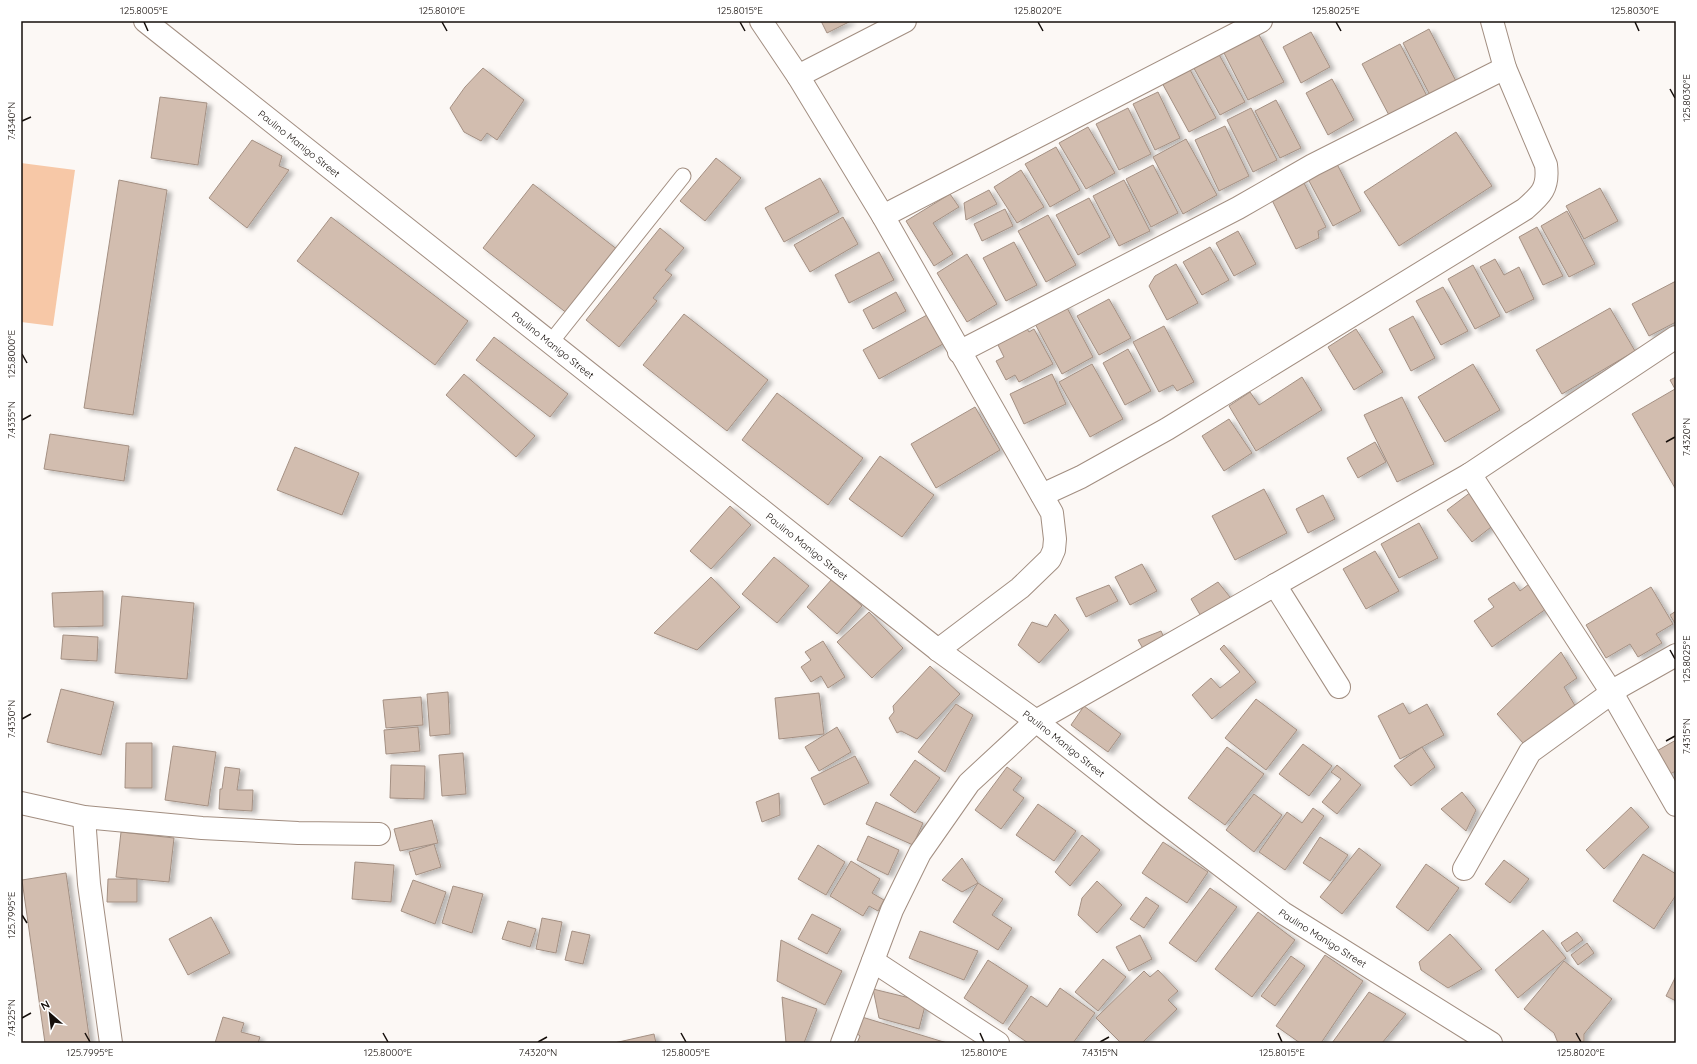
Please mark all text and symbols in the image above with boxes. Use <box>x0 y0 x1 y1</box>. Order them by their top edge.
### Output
text: 125.8005°E <box>120 4 168 17</box>
text: 125.8010°E <box>419 4 465 17</box>
text: 125.8015°E <box>717 4 763 17</box>
text: 125.8020°E <box>1014 4 1062 17</box>
text: 125.8025°E <box>1312 4 1360 17</box>
text: 125.8030°E <box>1611 4 1659 17</box>
text: 125.8030°E <box>1680 74 1693 122</box>
text: 7.4340°N <box>5 102 18 140</box>
street label: Paulino Manigo Street <box>256 107 343 180</box>
street label: Paulino Manigo Street <box>510 308 597 382</box>
text: 125.8000°E <box>5 329 18 378</box>
text: 7.4335°N <box>5 401 18 439</box>
text: 7.4320°N <box>1680 418 1693 456</box>
street label: Paulino Manigo Street <box>763 510 851 583</box>
text: 125.8025°E <box>1680 635 1693 683</box>
text: 7.4330°N <box>5 700 18 738</box>
street label: Paulino Manigo Street <box>1020 707 1108 780</box>
text: 7.4315°N <box>1680 718 1693 754</box>
text: 125.7995°E <box>5 891 18 939</box>
street label: Paulino Manigo Street <box>1276 906 1370 971</box>
north arrow <box>30 994 70 1034</box>
text: N <box>38 997 52 1013</box>
text: 7.4325°N <box>5 999 18 1037</box>
text: 125.7995°E <box>67 1046 114 1059</box>
text: 125.8000°E <box>364 1046 413 1059</box>
text: 7.4320°N <box>519 1046 557 1059</box>
text: 125.8005°E <box>662 1046 710 1059</box>
text: 125.8010°E <box>961 1046 1007 1059</box>
text: 7.4315°N <box>1082 1046 1118 1059</box>
text: 125.8015°E <box>1259 1046 1305 1059</box>
text: 125.8020°E <box>1557 1046 1605 1059</box>

